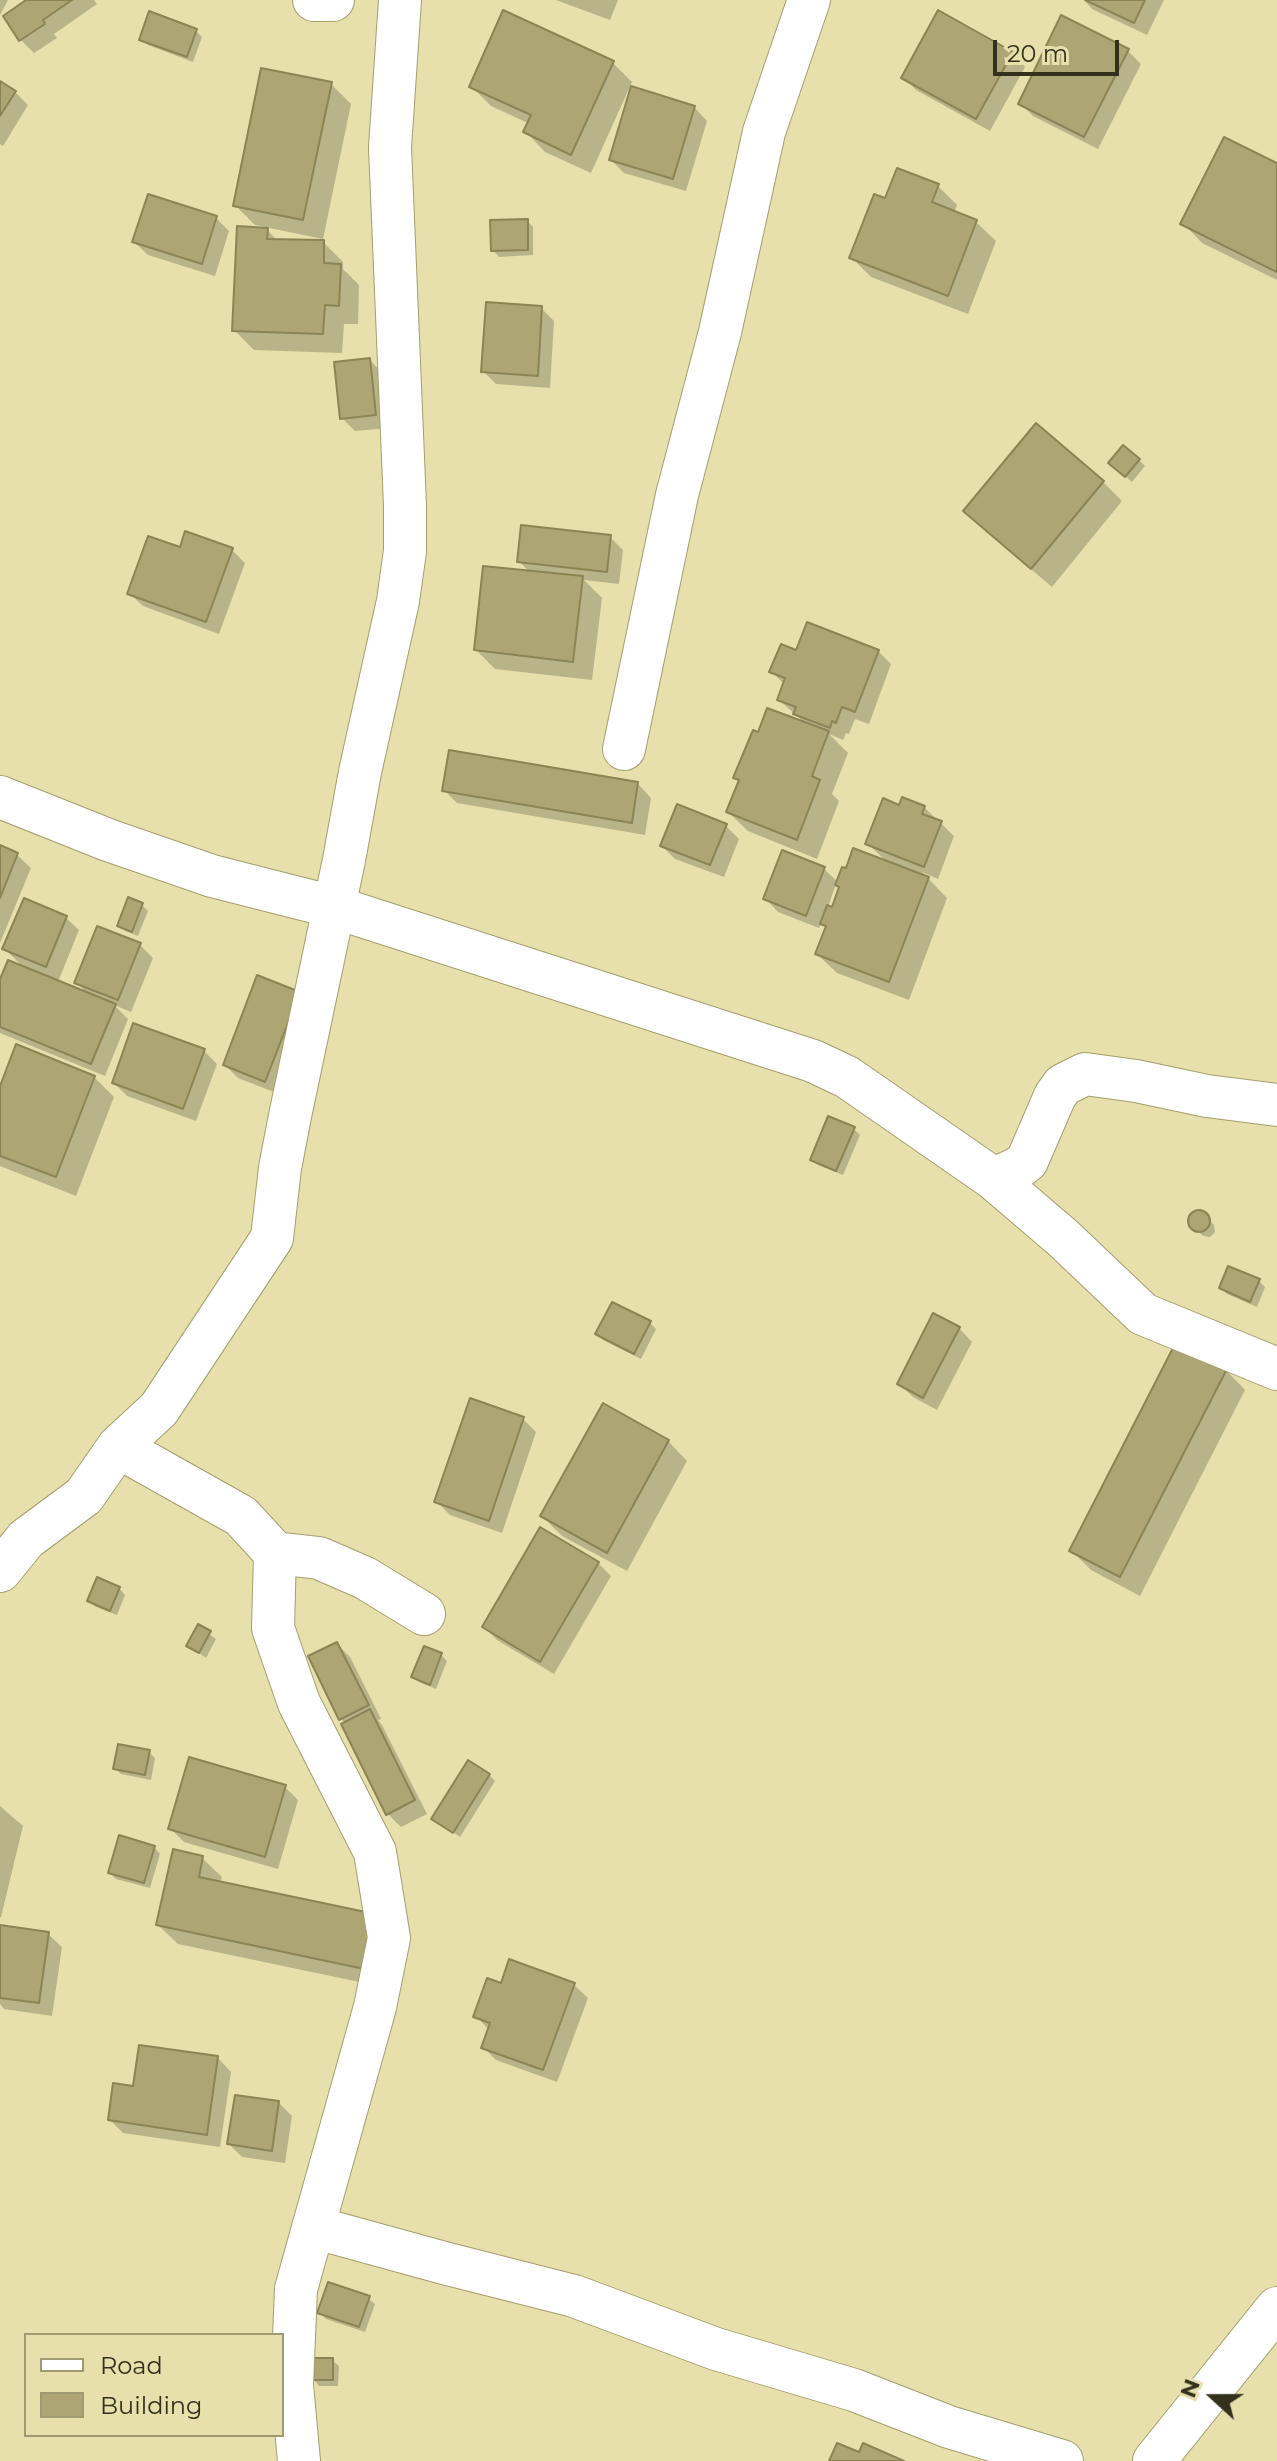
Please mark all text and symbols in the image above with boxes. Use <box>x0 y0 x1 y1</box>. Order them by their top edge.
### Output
scale bar <box>997 24 1123 74</box>
text: 20 m <box>1007 39 1068 68</box>
legend <box>24 2333 284 2437</box>
text: Road <box>100 2351 163 2380</box>
north arrow <box>1173 2357 1253 2437</box>
text: N <box>1174 2375 1206 2401</box>
text: Building <box>100 2391 203 2420</box>

